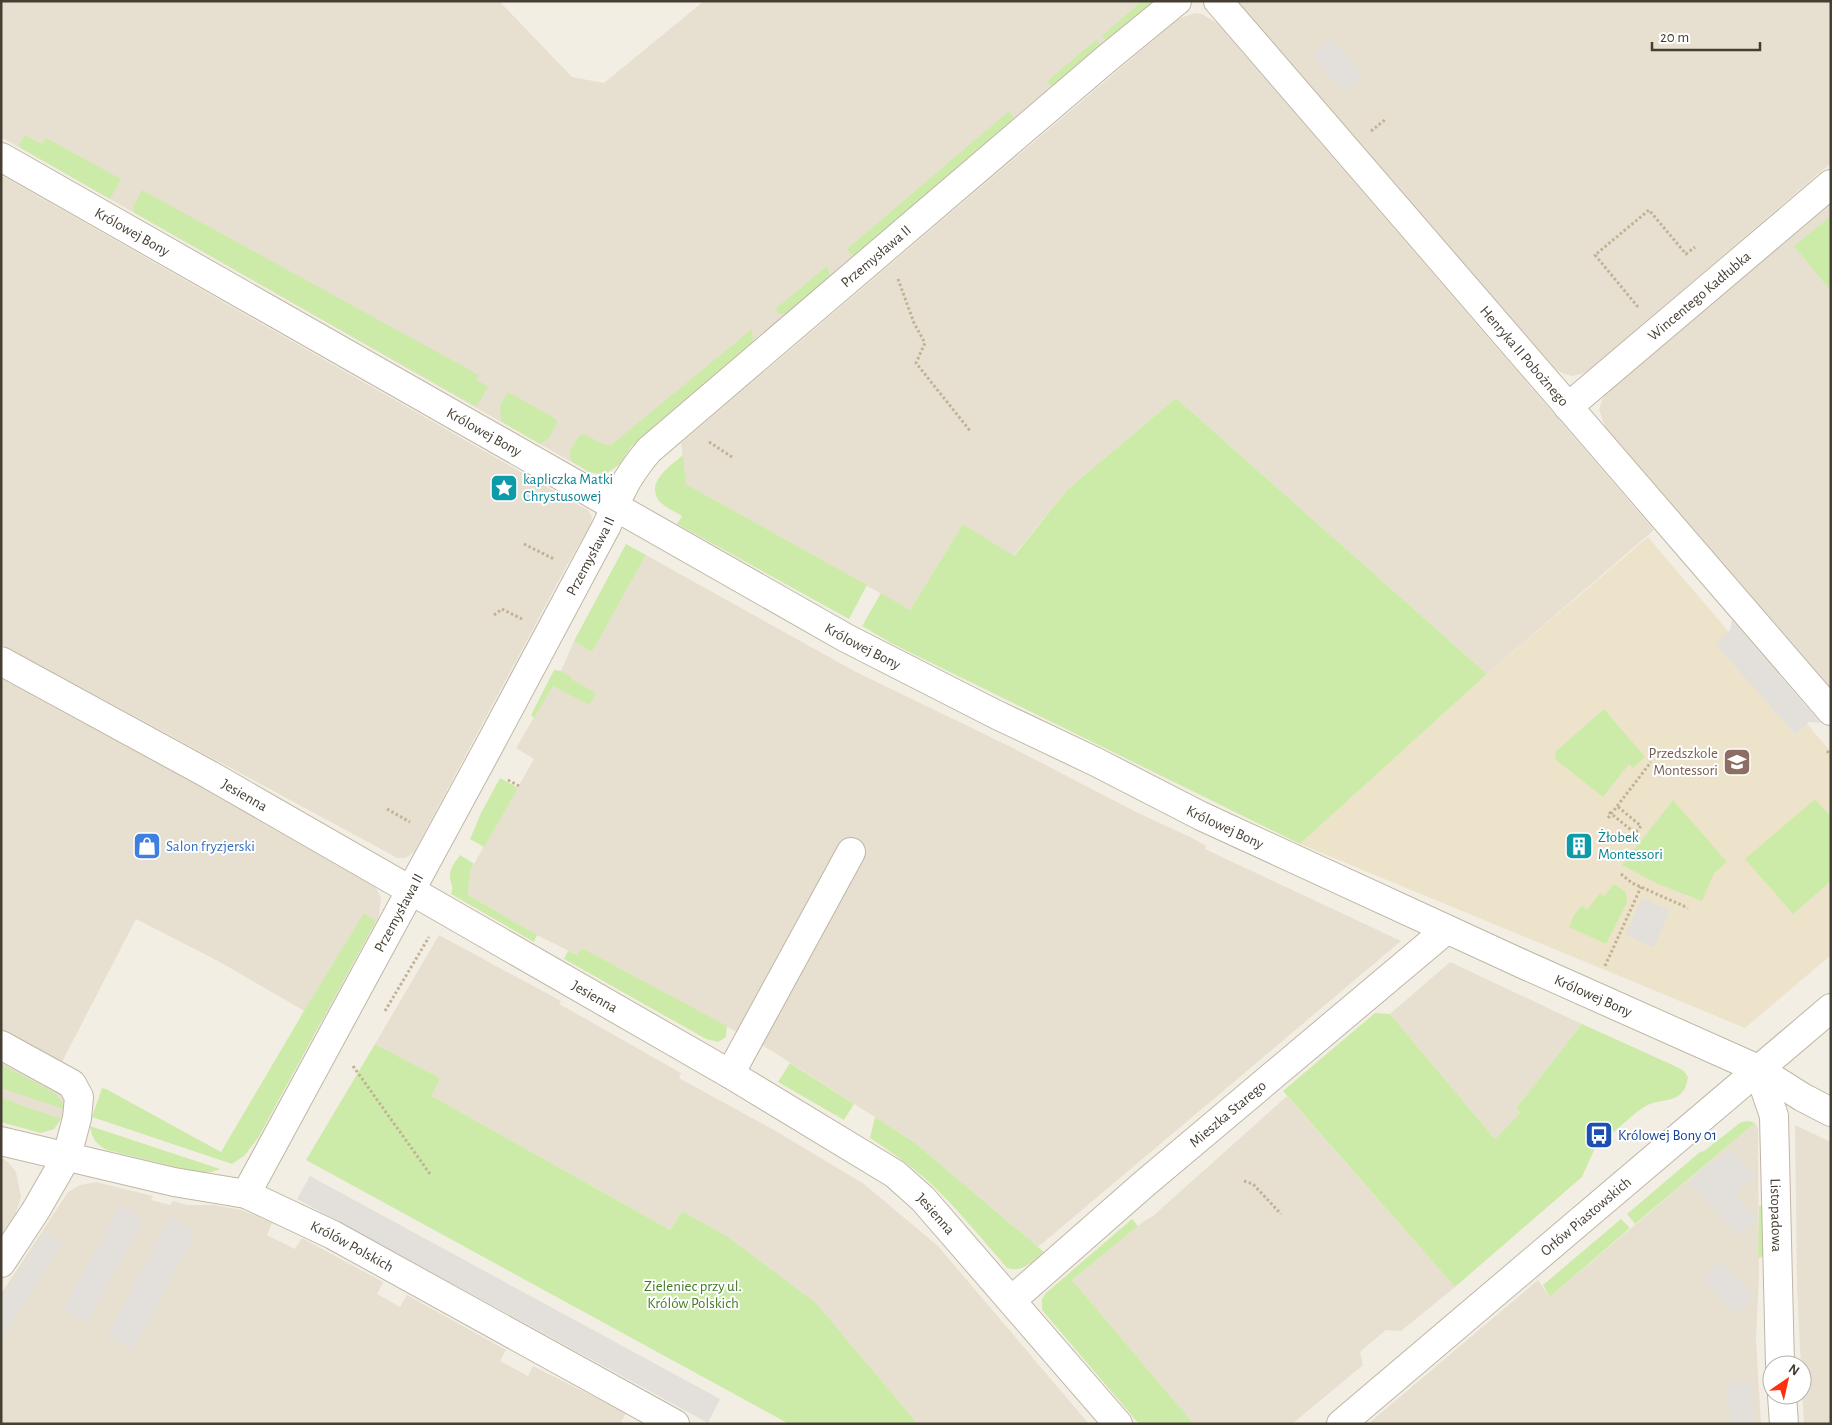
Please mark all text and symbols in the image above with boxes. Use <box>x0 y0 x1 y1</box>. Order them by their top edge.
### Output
scale bar <box>1652 20 1760 52</box>
text: 20 m <box>1660 30 1689 45</box>
street label: Królowej Bony <box>92 205 173 259</box>
street label: Przemysława II <box>838 222 914 290</box>
street label: Wincentego Kadłubka <box>1645 248 1753 343</box>
street label: Henryka II Pobożnego <box>1477 303 1572 409</box>
street label: Królowej Bony <box>444 405 525 460</box>
place label: kapliczka Matki Chrystusowej <box>523 472 613 504</box>
place icon: kapliczka Matki Chrystusowej <box>489 473 519 503</box>
street label: Przemysława II <box>563 514 617 598</box>
street label: Królowej Bony <box>822 620 904 672</box>
place label: Przedszkole Montessori <box>1649 746 1718 778</box>
school or university icon: Przedszkole Montessori <box>1722 747 1752 777</box>
street label: Jesienna <box>219 776 270 814</box>
street label: Królowej Bony <box>1184 802 1267 852</box>
place label: Żłobek Montessori <box>1598 828 1663 862</box>
shop icon: Salon fryzjerski <box>132 831 162 861</box>
building icon: Żłobek Montessori <box>1564 831 1594 861</box>
place label: Salon fryzjerski <box>166 839 255 854</box>
street label: Przemysława II <box>371 871 426 955</box>
street label: Królowej Bony <box>1552 972 1635 1020</box>
street label: Jesienna <box>570 977 620 1015</box>
street label: Mieszka Starego <box>1186 1077 1269 1150</box>
bus stop icon: Królowej Bony 01 <box>1584 1120 1614 1150</box>
place label: Królowej Bony 01 <box>1618 1128 1717 1143</box>
street label: Orłów Piastowskich <box>1538 1174 1634 1259</box>
street label: Listopadowa <box>1768 1178 1785 1252</box>
street label: Jesienna <box>914 1190 958 1238</box>
street label: Królów Polskich <box>308 1218 396 1274</box>
park label: Zieleniec przy ul. Królów Polskich <box>644 1279 742 1311</box>
north arrow <box>1762 1355 1812 1405</box>
text: N <box>1786 1362 1802 1379</box>

